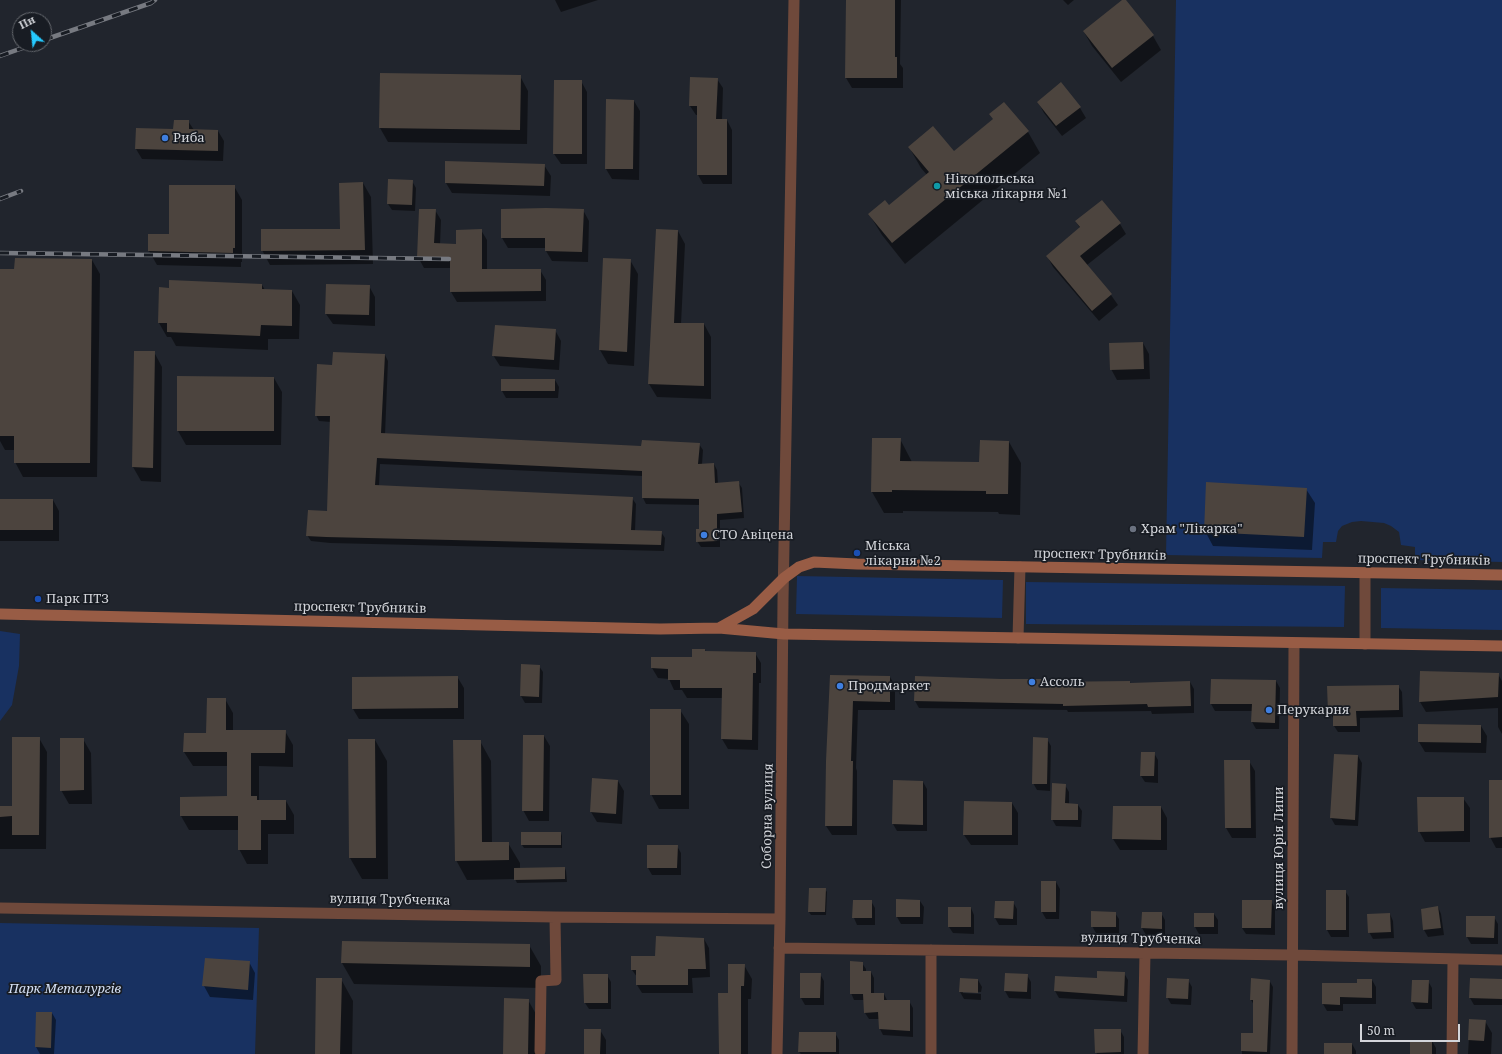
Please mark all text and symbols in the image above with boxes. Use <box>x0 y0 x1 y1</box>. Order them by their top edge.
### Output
text: Пн <box>16 11 37 32</box>
north arrow <box>12 12 52 52</box>
place label: Риба <box>173 130 205 146</box>
marker: Риба <box>160 133 170 143</box>
place label: Нікопольська міська лікарня №1 <box>945 171 1068 202</box>
marker: Нікопольська міська лікарня №1 <box>932 181 942 191</box>
place label: Храм "Лікарка" <box>1141 521 1242 537</box>
marker: Храм "Лікарка" <box>1128 524 1138 534</box>
place label: СТО Авіцена <box>712 527 794 543</box>
marker: СТО Авіцена <box>699 530 709 540</box>
place label: Міська лікарня №2 <box>865 538 941 569</box>
street label: проспект Трубників <box>1034 546 1166 564</box>
marker: Міська лікарня №2 <box>852 548 862 558</box>
street label: проспект Трубників <box>1358 551 1490 569</box>
place label: Парк ПТЗ <box>46 591 109 607</box>
marker: Парк ПТЗ <box>33 594 43 604</box>
street label: проспект Трубників <box>294 599 426 617</box>
place label: Ассоль <box>1040 674 1084 690</box>
marker: Ассоль <box>1027 677 1037 687</box>
place label: Продмаркет <box>848 678 930 694</box>
marker: Продмаркет <box>835 681 845 691</box>
place label: Перукарня <box>1277 702 1349 718</box>
marker: Перукарня <box>1264 705 1274 715</box>
street label: Соборна вулиця <box>759 763 777 869</box>
street label: вулиця Юрія Липи <box>1271 786 1287 910</box>
street label: вулиця Трубченка <box>329 891 451 909</box>
street label: вулиця Трубченка <box>1080 930 1202 948</box>
park label: Парк Металургів <box>9 981 121 997</box>
scale bar <box>1362 1016 1462 1042</box>
text: 50 m <box>1367 1022 1395 1039</box>

